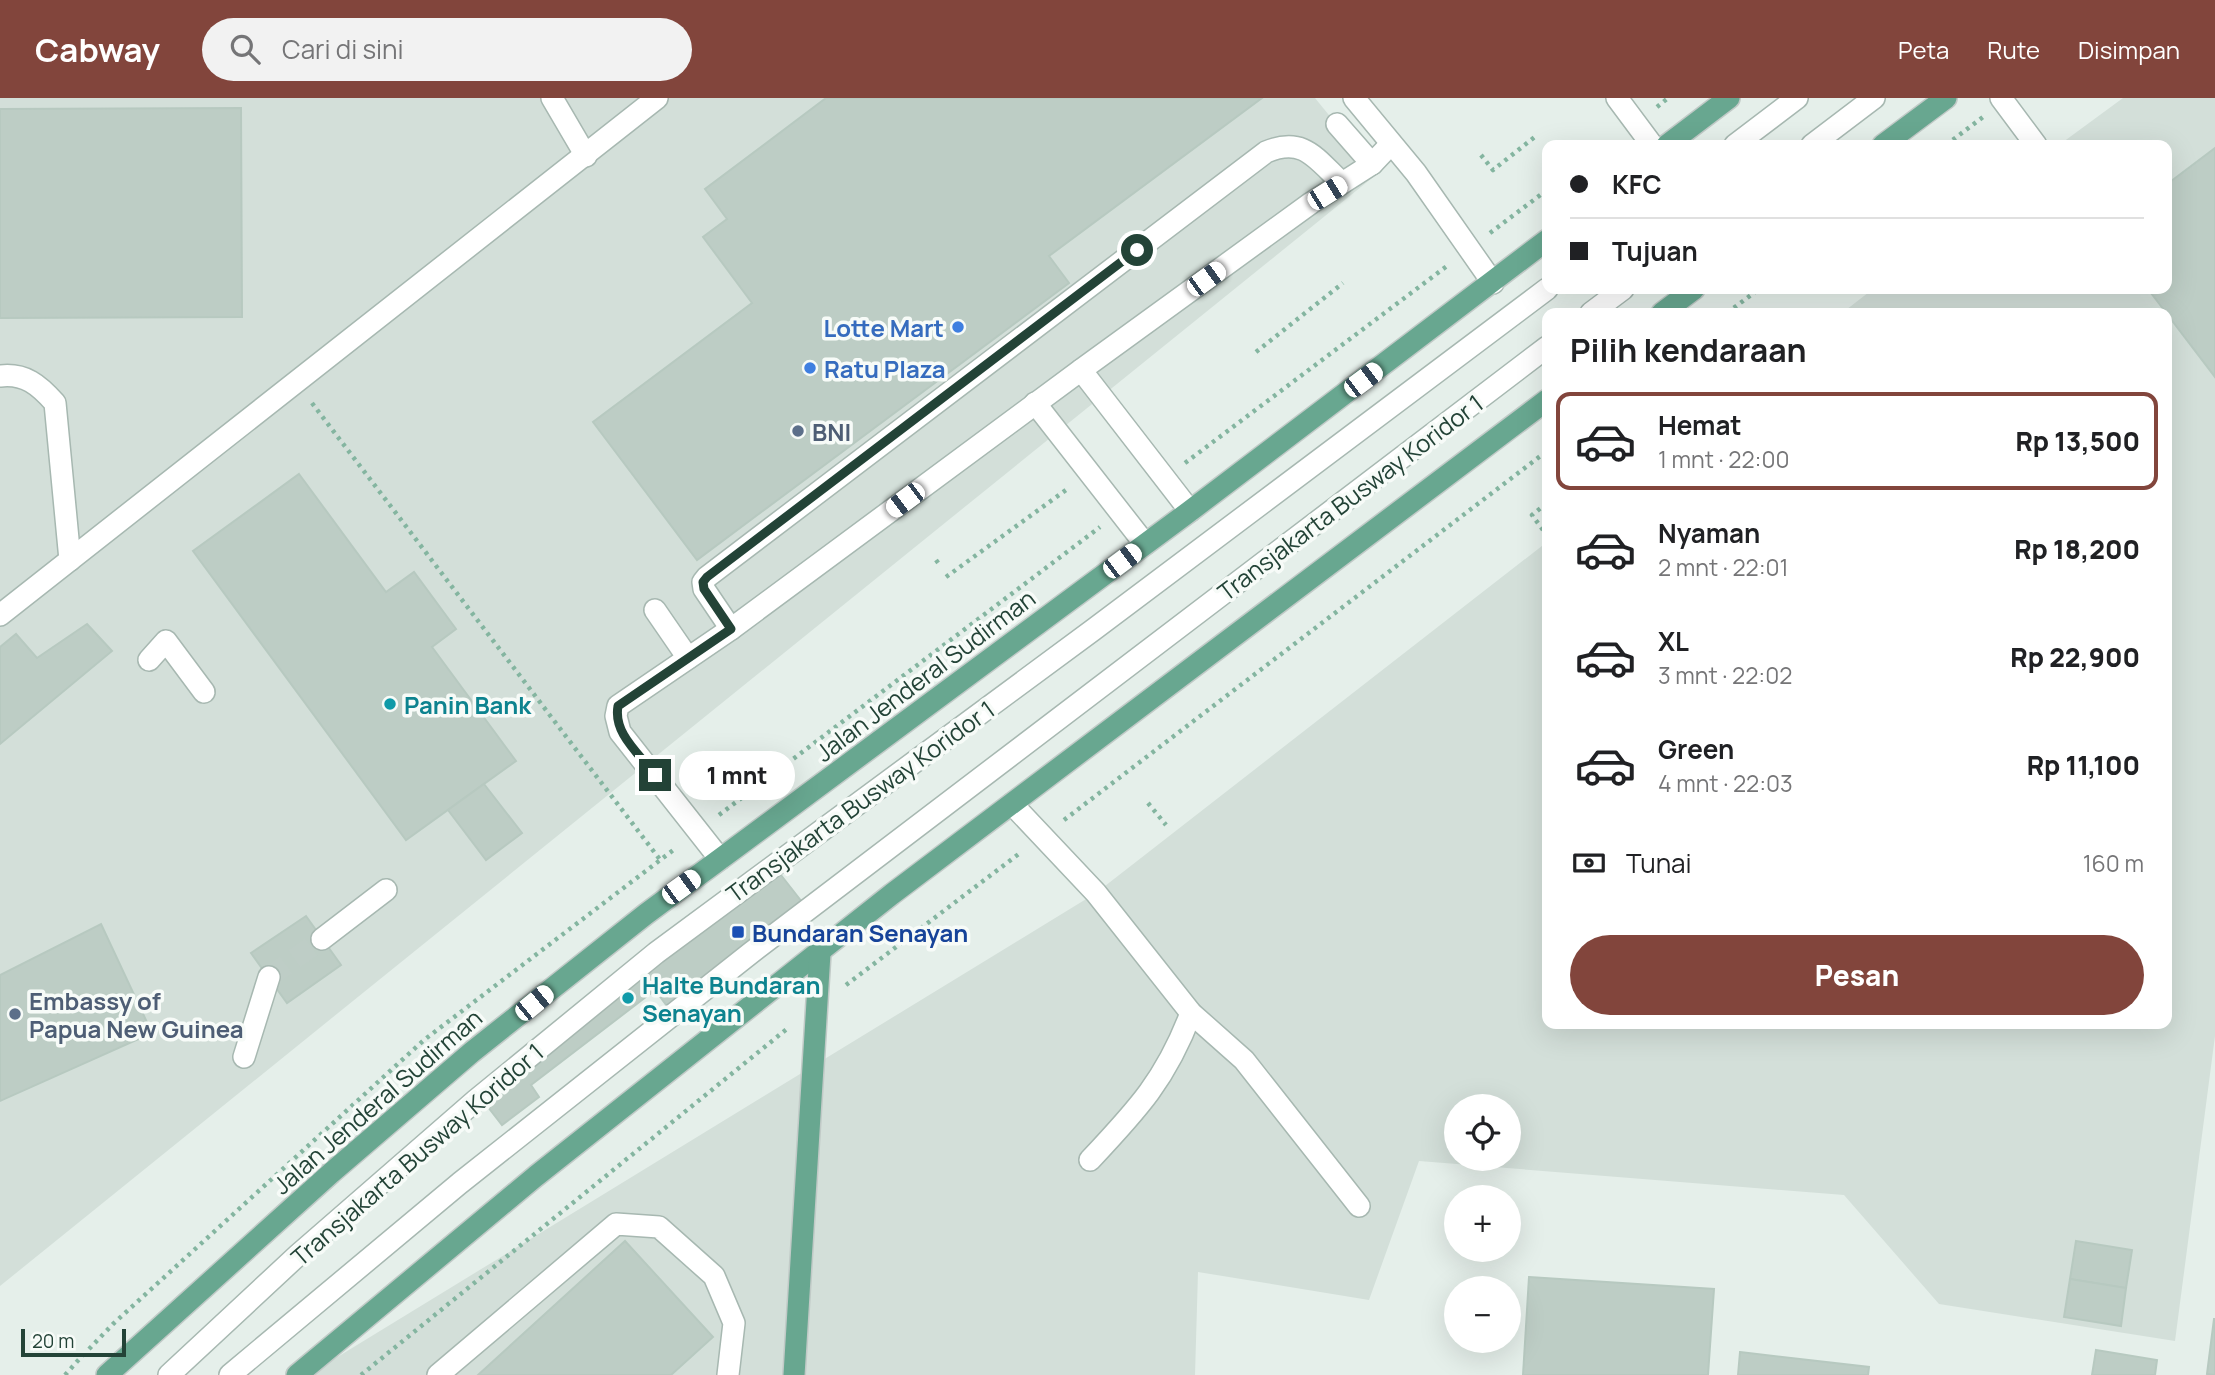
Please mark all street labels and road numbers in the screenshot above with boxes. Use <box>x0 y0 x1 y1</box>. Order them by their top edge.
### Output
street label: Transjakarta Busway Koridor 1 <box>1211 386 1489 608</box>
street label: Jalan Jenderal Sudirman <box>808 581 1042 769</box>
street label: Transjakarta Busway Koridor 1 <box>719 692 1001 910</box>
street label: Jalan Jenderal Sudirman <box>265 1001 489 1201</box>
street label: Transjakarta Busway Koridor 1 <box>284 1035 550 1273</box>

